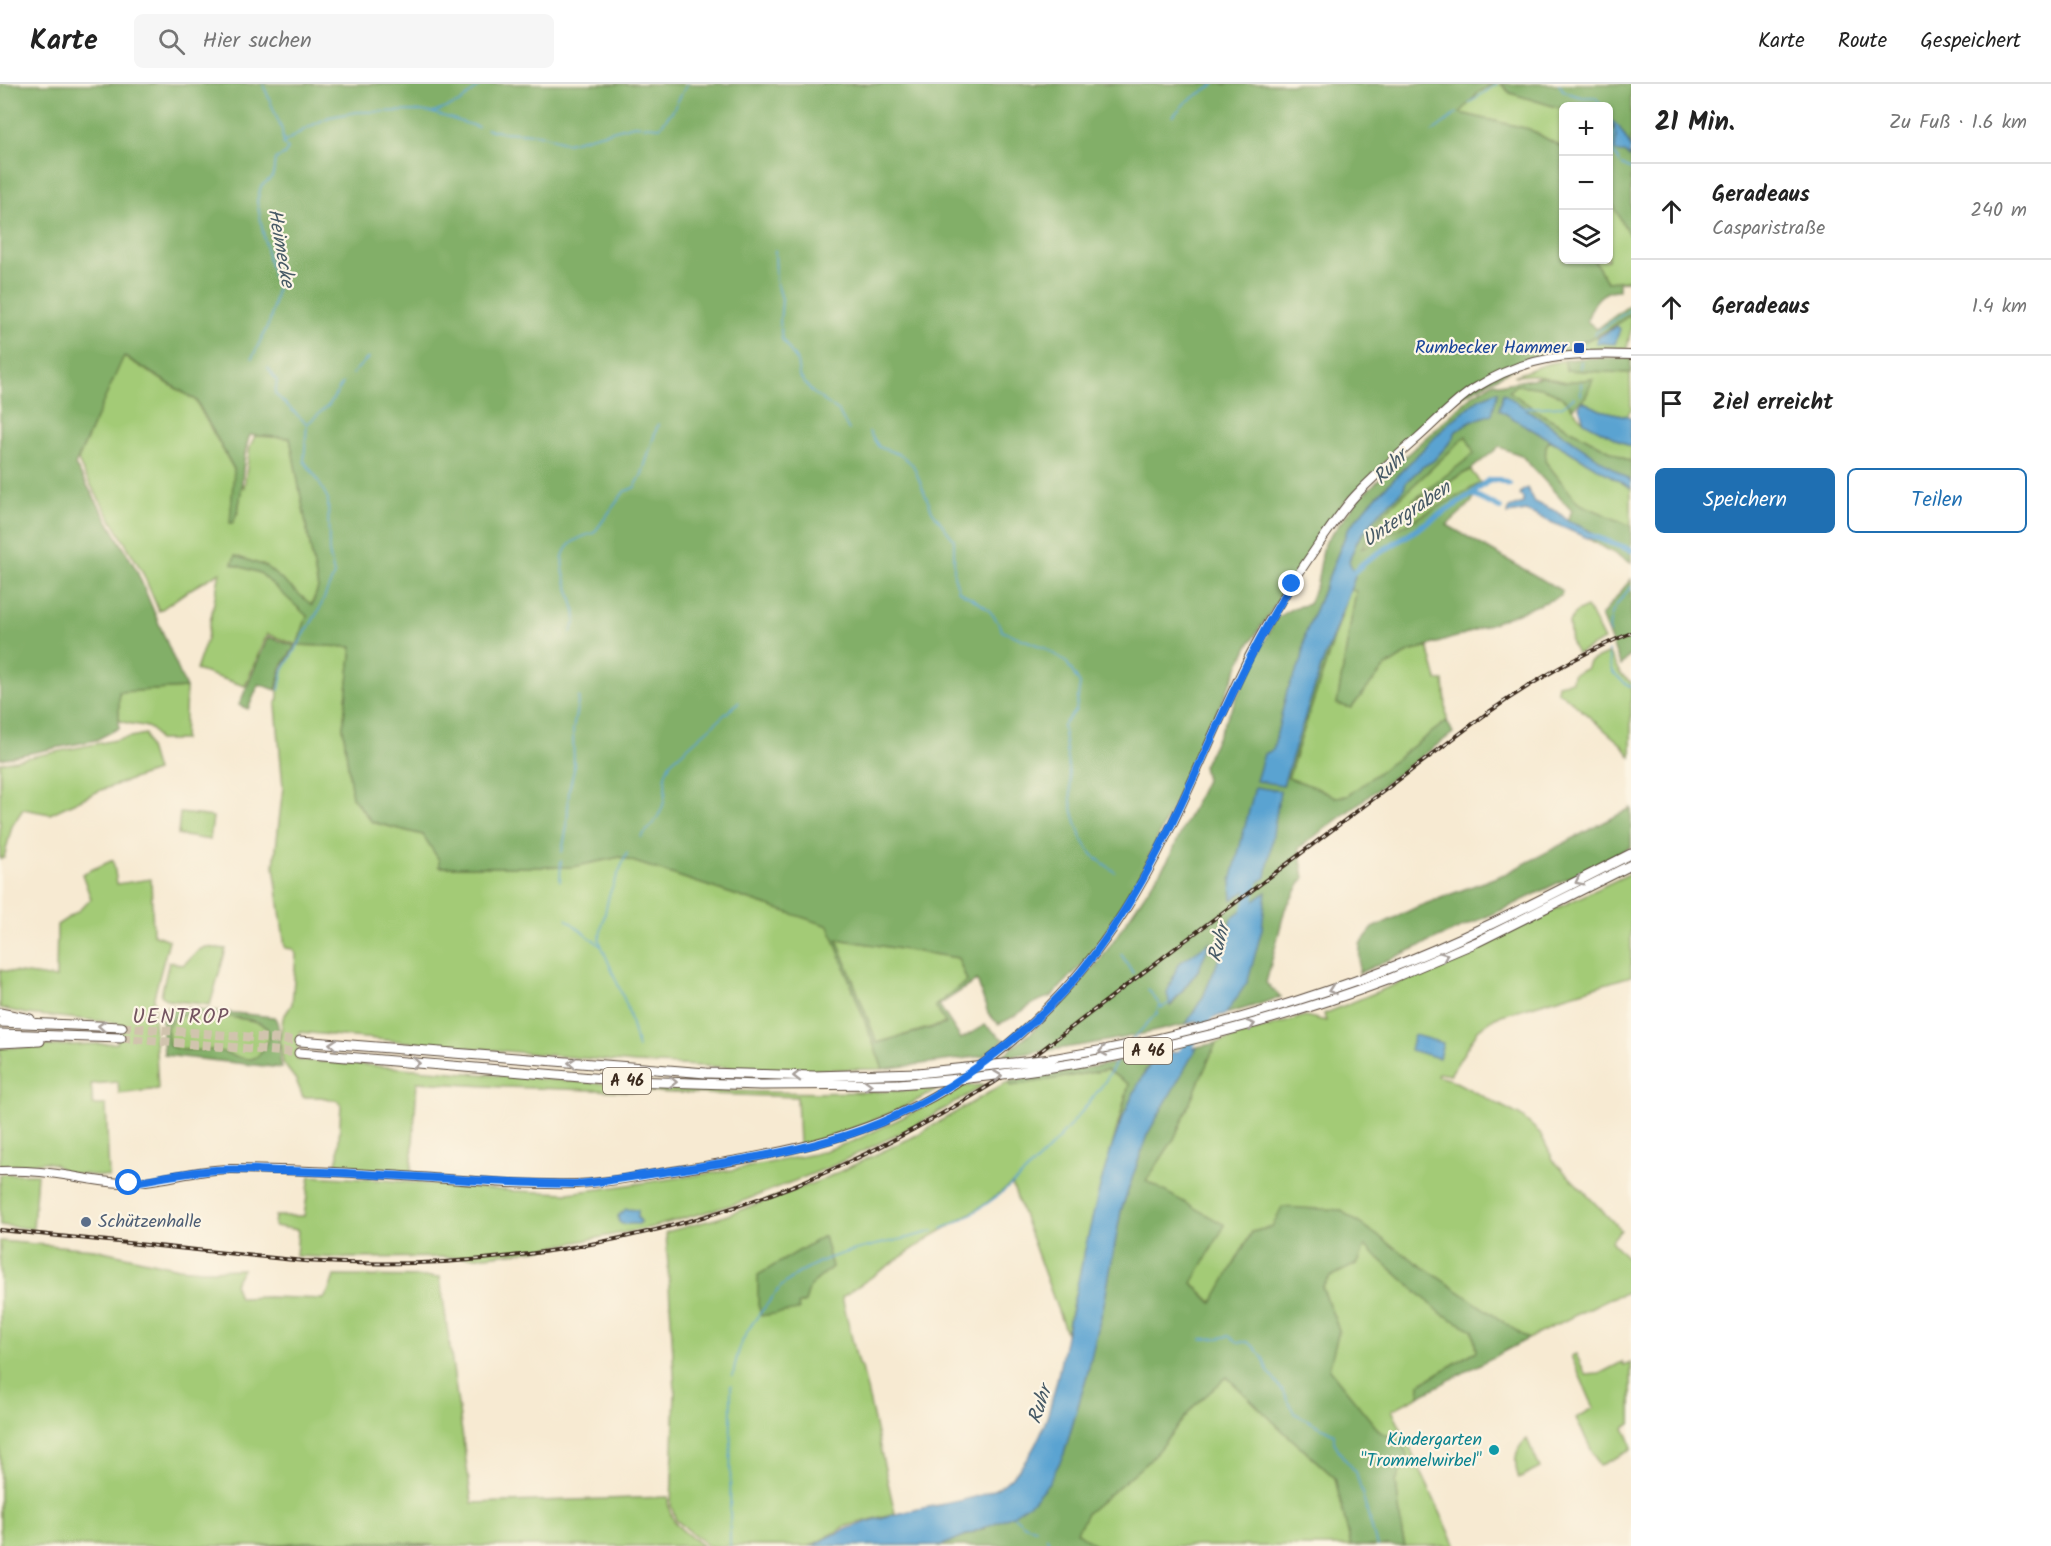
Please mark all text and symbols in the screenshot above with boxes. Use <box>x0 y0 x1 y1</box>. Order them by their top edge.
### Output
search box <box>134 14 554 68</box>
text: Karte <box>30 19 98 64</box>
text: Hier suchen <box>203 24 312 59</box>
icon: search <box>155 25 188 58</box>
text: Karte <box>1758 25 1805 58</box>
text: Route <box>1838 25 1887 58</box>
text: Gespeichert <box>1920 25 2021 58</box>
map controls <box>1559 102 1613 264</box>
button: + <box>1559 102 1613 156</box>
text: 21 Min. <box>1655 102 1735 144</box>
text: Zu Fuß · 1.6 km <box>1889 107 2027 139</box>
button: − <box>1559 156 1613 210</box>
text: Geradeaus <box>1712 178 1810 213</box>
icon: ahead <box>1655 195 1688 228</box>
text: 240 m <box>1970 195 2027 227</box>
water label: Heimecke <box>257 206 303 292</box>
button: layers <box>1559 210 1613 264</box>
text: Casparistraße <box>1712 213 1825 245</box>
text: Geradeaus <box>1712 290 1810 325</box>
icon: ahead <box>1655 291 1688 324</box>
text: 1.4 km <box>1972 291 2027 323</box>
place label: Rumbecker Hammer <box>1415 334 1568 363</box>
marker: Rumbecker Hammer <box>1572 341 1586 355</box>
text: Ziel erreicht <box>1712 386 1833 421</box>
icon: arrive <box>1655 387 1688 420</box>
water label: Ruhr <box>1366 440 1419 493</box>
button: Speichern <box>1655 468 1835 533</box>
button: Teilen <box>1847 468 2027 533</box>
water label: Untergraben <box>1356 473 1459 557</box>
route end <box>1278 570 1304 596</box>
one-way arrow <box>1574 873 1585 885</box>
water label: Ruhr <box>1200 916 1241 966</box>
one-way arrow <box>1437 952 1448 964</box>
one-way arrow <box>1327 983 1337 996</box>
district label: UENTROP <box>132 1001 230 1034</box>
one-way arrow <box>98 1020 107 1033</box>
one-way arrow <box>1246 1020 1256 1033</box>
one-way arrow <box>328 1037 337 1050</box>
road number: A 46 <box>1124 1038 1172 1064</box>
one-way arrow <box>1098 1044 1108 1057</box>
one-way arrow <box>412 1056 421 1069</box>
one-way arrow <box>567 1057 576 1070</box>
road number: A 46 <box>603 1068 651 1094</box>
one-way arrow <box>792 1070 801 1082</box>
one-way arrow <box>994 1070 1003 1082</box>
one-way arrow <box>669 1076 678 1089</box>
one-way arrow <box>864 1078 873 1091</box>
route start <box>115 1169 141 1195</box>
place label: Schützenhalle <box>98 1208 201 1237</box>
marker: Schützenhalle <box>79 1215 93 1229</box>
water label: Ruhr <box>1020 1378 1064 1428</box>
place label: Kindergarten "Trommelwirbel" <box>1361 1426 1482 1476</box>
marker: Kindergarten "Trommelwirbel" <box>1487 1443 1501 1457</box>

